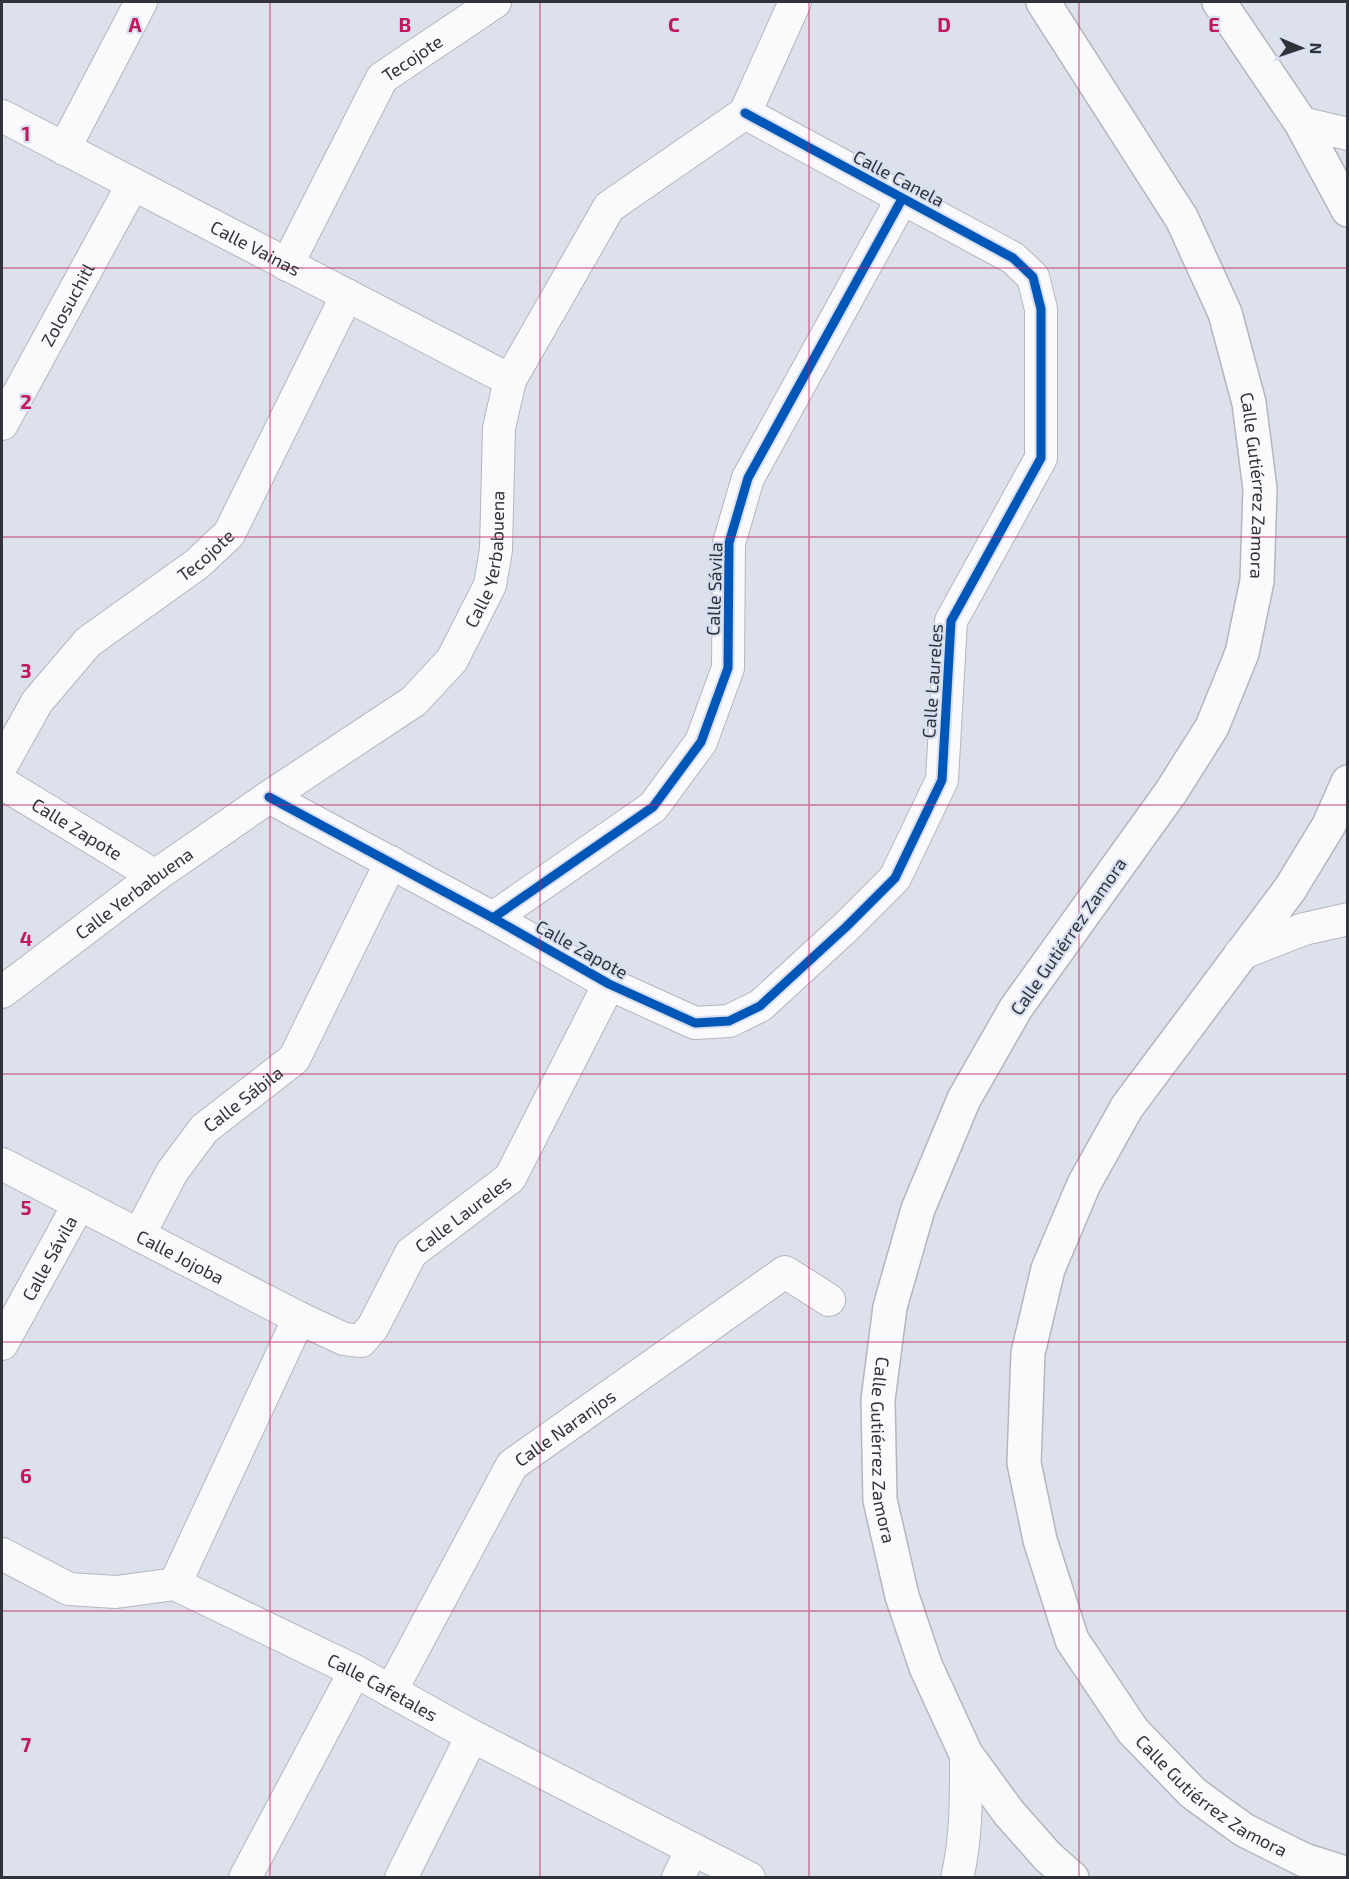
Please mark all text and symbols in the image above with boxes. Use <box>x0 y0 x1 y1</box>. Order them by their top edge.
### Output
text: A <box>128 12 142 36</box>
text: B <box>399 12 411 36</box>
text: C <box>668 12 680 36</box>
text: D <box>937 12 951 36</box>
text: E <box>1208 12 1220 36</box>
north arrow <box>1271 18 1331 78</box>
street label: Tecojote <box>378 30 447 86</box>
text: N <box>1307 42 1326 55</box>
text: 1 <box>22 121 30 145</box>
street label: Calle Canela <box>850 145 948 211</box>
street label: Calle Vainas <box>207 215 305 280</box>
street label: Zolosuchitl <box>36 259 99 350</box>
text: 2 <box>20 389 32 413</box>
street label: Calle Gutiérrez Zamora <box>1236 390 1271 579</box>
street label: Calle Yerbabuena <box>459 490 508 631</box>
street label: Tecojote <box>173 524 238 586</box>
street label: Calle Sávila <box>701 542 727 636</box>
street label: Calle Laureles <box>917 623 947 739</box>
text: 3 <box>20 658 32 682</box>
street label: Calle Zapote <box>28 793 126 865</box>
street label: Calle Yerbabuena <box>71 842 197 944</box>
street label: Calle Gutiérrez Zamora <box>1005 853 1131 1019</box>
street label: Calle Zapote <box>532 915 632 983</box>
text: 4 <box>20 926 33 950</box>
street label: Calle Sábila <box>199 1061 287 1136</box>
street label: Calle Laureles <box>410 1170 515 1257</box>
text: 5 <box>20 1195 32 1219</box>
street label: Calle Sávila <box>17 1212 81 1305</box>
street label: Calle Jojoba <box>133 1225 228 1288</box>
street label: Calle Gutiérrez Zamora <box>867 1355 901 1545</box>
street label: Calle Naranjos <box>510 1384 620 1471</box>
text: 6 <box>20 1463 32 1487</box>
street label: Calle Cafetales <box>324 1648 442 1726</box>
street label: Calle Gutiérrez Zamora <box>1131 1730 1291 1861</box>
text: 7 <box>21 1732 32 1756</box>

